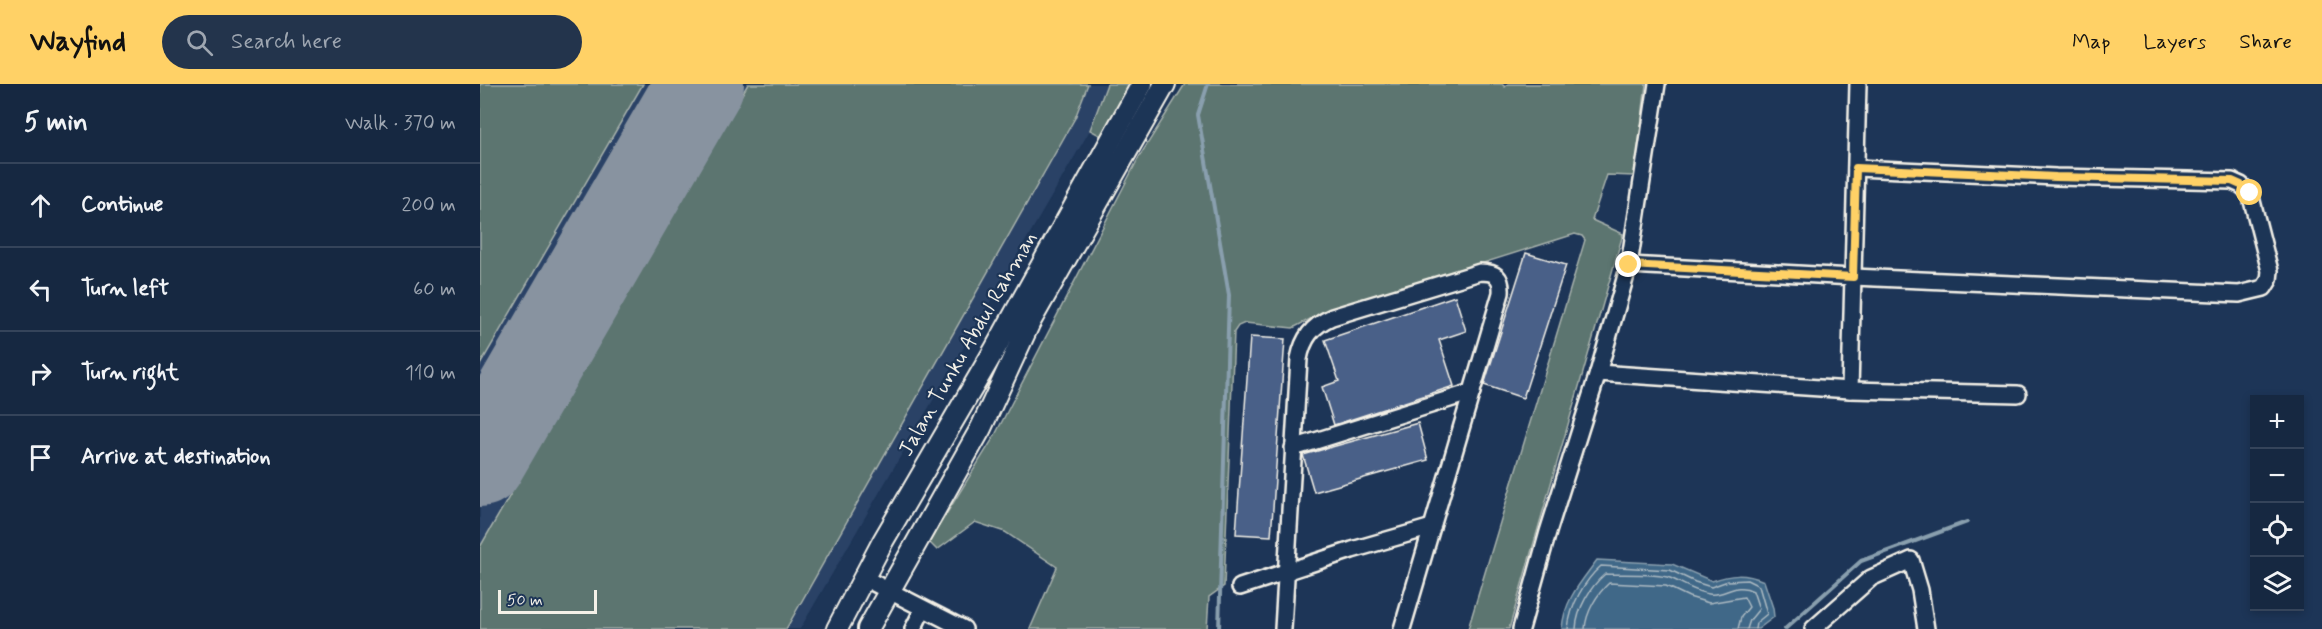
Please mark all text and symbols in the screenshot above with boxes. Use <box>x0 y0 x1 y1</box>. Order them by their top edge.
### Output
search box <box>162 15 582 69</box>
text: Wayfind <box>30 24 126 61</box>
icon: search <box>183 26 216 59</box>
text: Search here <box>231 28 342 56</box>
text: Map <box>2072 28 2110 56</box>
text: Layers <box>2143 28 2206 56</box>
text: Share <box>2239 28 2292 56</box>
text: 5 min <box>24 106 88 140</box>
text: Walk · 370 m <box>345 110 456 137</box>
route start <box>2236 179 2262 205</box>
icon: ahead <box>24 189 57 222</box>
text: Continue <box>81 191 163 219</box>
text: 200 m <box>401 192 456 219</box>
street label: Jalan Tunku Abdul Rahman <box>892 227 1044 461</box>
route end <box>1615 251 1641 277</box>
icon: left <box>24 273 57 306</box>
text: Turn left <box>81 275 169 303</box>
text: 60 m <box>413 276 456 303</box>
icon: right <box>24 357 57 390</box>
text: Turn right <box>81 359 179 387</box>
text: 110 m <box>405 360 456 387</box>
map controls <box>2250 395 2304 611</box>
button: + <box>2250 395 2304 449</box>
icon: arrive <box>24 441 57 474</box>
text: Arrive at destination <box>81 443 271 471</box>
button: − <box>2250 449 2304 503</box>
button: locate <box>2250 503 2304 557</box>
button: layers <box>2250 557 2304 611</box>
scale bar <box>498 587 597 614</box>
text: 50 m <box>507 590 543 611</box>

